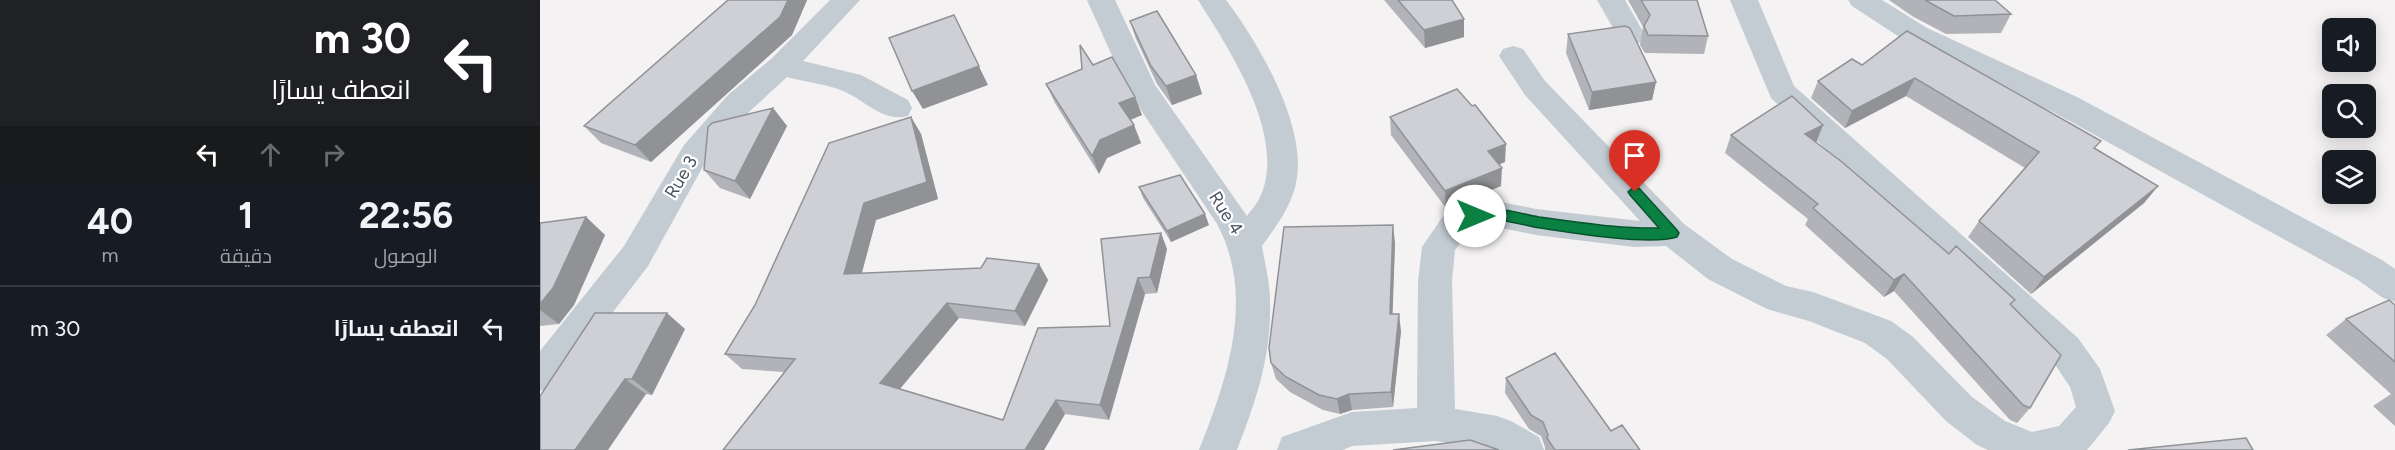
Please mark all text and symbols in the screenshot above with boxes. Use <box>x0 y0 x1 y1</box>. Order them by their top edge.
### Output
text: 30 m <box>314 13 411 64</box>
map controls <box>2322 18 2376 204</box>
button: sound <box>2322 18 2376 72</box>
icon: left <box>432 24 510 102</box>
text: انعطف يسارًا <box>271 73 411 106</box>
button: search <box>2322 84 2376 138</box>
pin <box>1609 130 1660 192</box>
icon: left <box>191 138 224 171</box>
icon: ahead <box>254 138 287 171</box>
icon: right <box>317 138 350 171</box>
icon: arrive <box>1618 139 1651 172</box>
button: layers <box>2322 150 2376 204</box>
street label: Rue 3 <box>660 152 702 202</box>
position arrow <box>1443 184 1507 248</box>
street label: Rue 4 <box>1204 187 1248 239</box>
text: 1 <box>238 194 254 237</box>
text: 22:56 <box>359 194 453 237</box>
text: 40 <box>87 200 133 243</box>
text: m <box>101 243 118 267</box>
text: دقيقة <box>220 244 272 268</box>
text: الوصول <box>374 244 438 268</box>
icon: left <box>477 312 510 345</box>
text: 30 m <box>30 315 80 342</box>
text: انعطف يسارًا <box>334 315 459 342</box>

